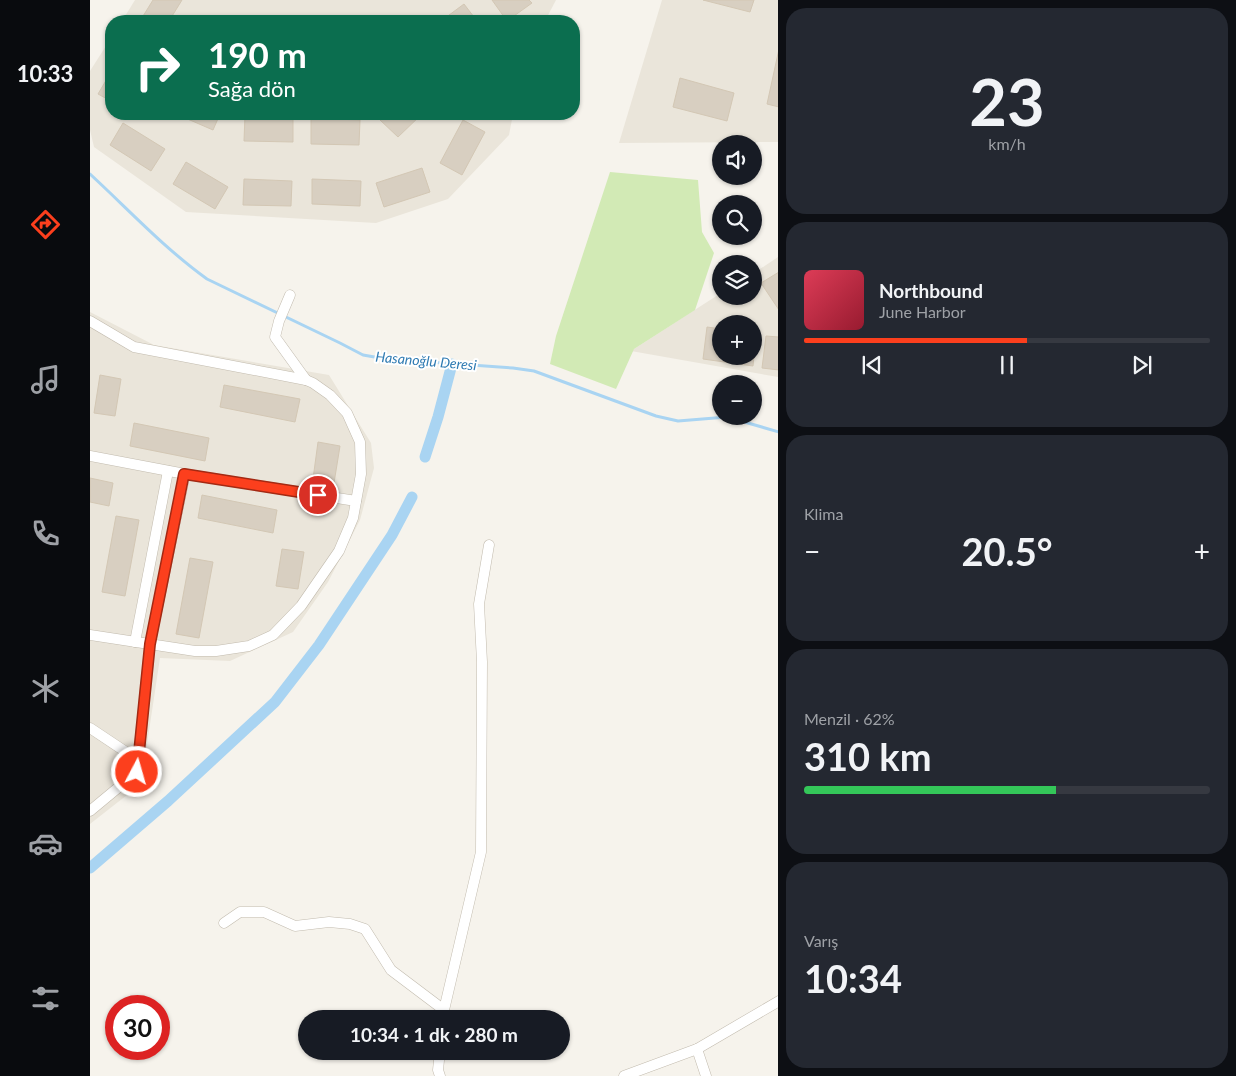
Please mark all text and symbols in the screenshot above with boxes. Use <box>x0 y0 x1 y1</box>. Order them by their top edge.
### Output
text: 190 m <box>208 33 307 75</box>
icon: right <box>125 35 190 100</box>
text: 10:33 <box>17 60 73 87</box>
text: 23 <box>969 62 1045 140</box>
text: Sağa dön <box>208 75 296 102</box>
text: km/h <box>988 134 1026 153</box>
map controls <box>712 135 762 425</box>
button: sound <box>712 135 762 185</box>
button: search <box>712 195 762 245</box>
icon: directions <box>28 207 63 242</box>
button: layers <box>712 255 762 305</box>
text: Northbound <box>879 279 983 302</box>
text: June Harbor <box>879 302 966 321</box>
button: + <box>712 315 762 365</box>
water label: Hasanoğlu Deresi <box>375 348 478 373</box>
icon: previous <box>858 351 886 379</box>
icon: pause <box>993 351 1021 379</box>
icon: next <box>1128 351 1156 379</box>
icon: music <box>28 362 63 397</box>
button: − <box>712 375 762 425</box>
pin <box>297 474 339 516</box>
icon: arrive <box>304 481 332 509</box>
text: Klima <box>804 504 843 523</box>
icon: phone <box>28 516 63 551</box>
text: 20.5° <box>962 528 1052 574</box>
text: − <box>804 534 820 568</box>
text: + <box>1194 534 1210 568</box>
icon: climate <box>28 671 63 706</box>
text: Menzil · 62% <box>804 709 895 728</box>
text: 310 km <box>804 733 932 779</box>
position arrow <box>110 745 162 797</box>
icon: car <box>28 826 63 861</box>
text: Varış <box>804 931 838 950</box>
text: 10:34 <box>804 955 902 1001</box>
icon: filters <box>28 981 63 1016</box>
speed limit sign: 30 <box>105 995 170 1060</box>
text: 10:34 · 1 dk · 280 m <box>350 1023 518 1046</box>

